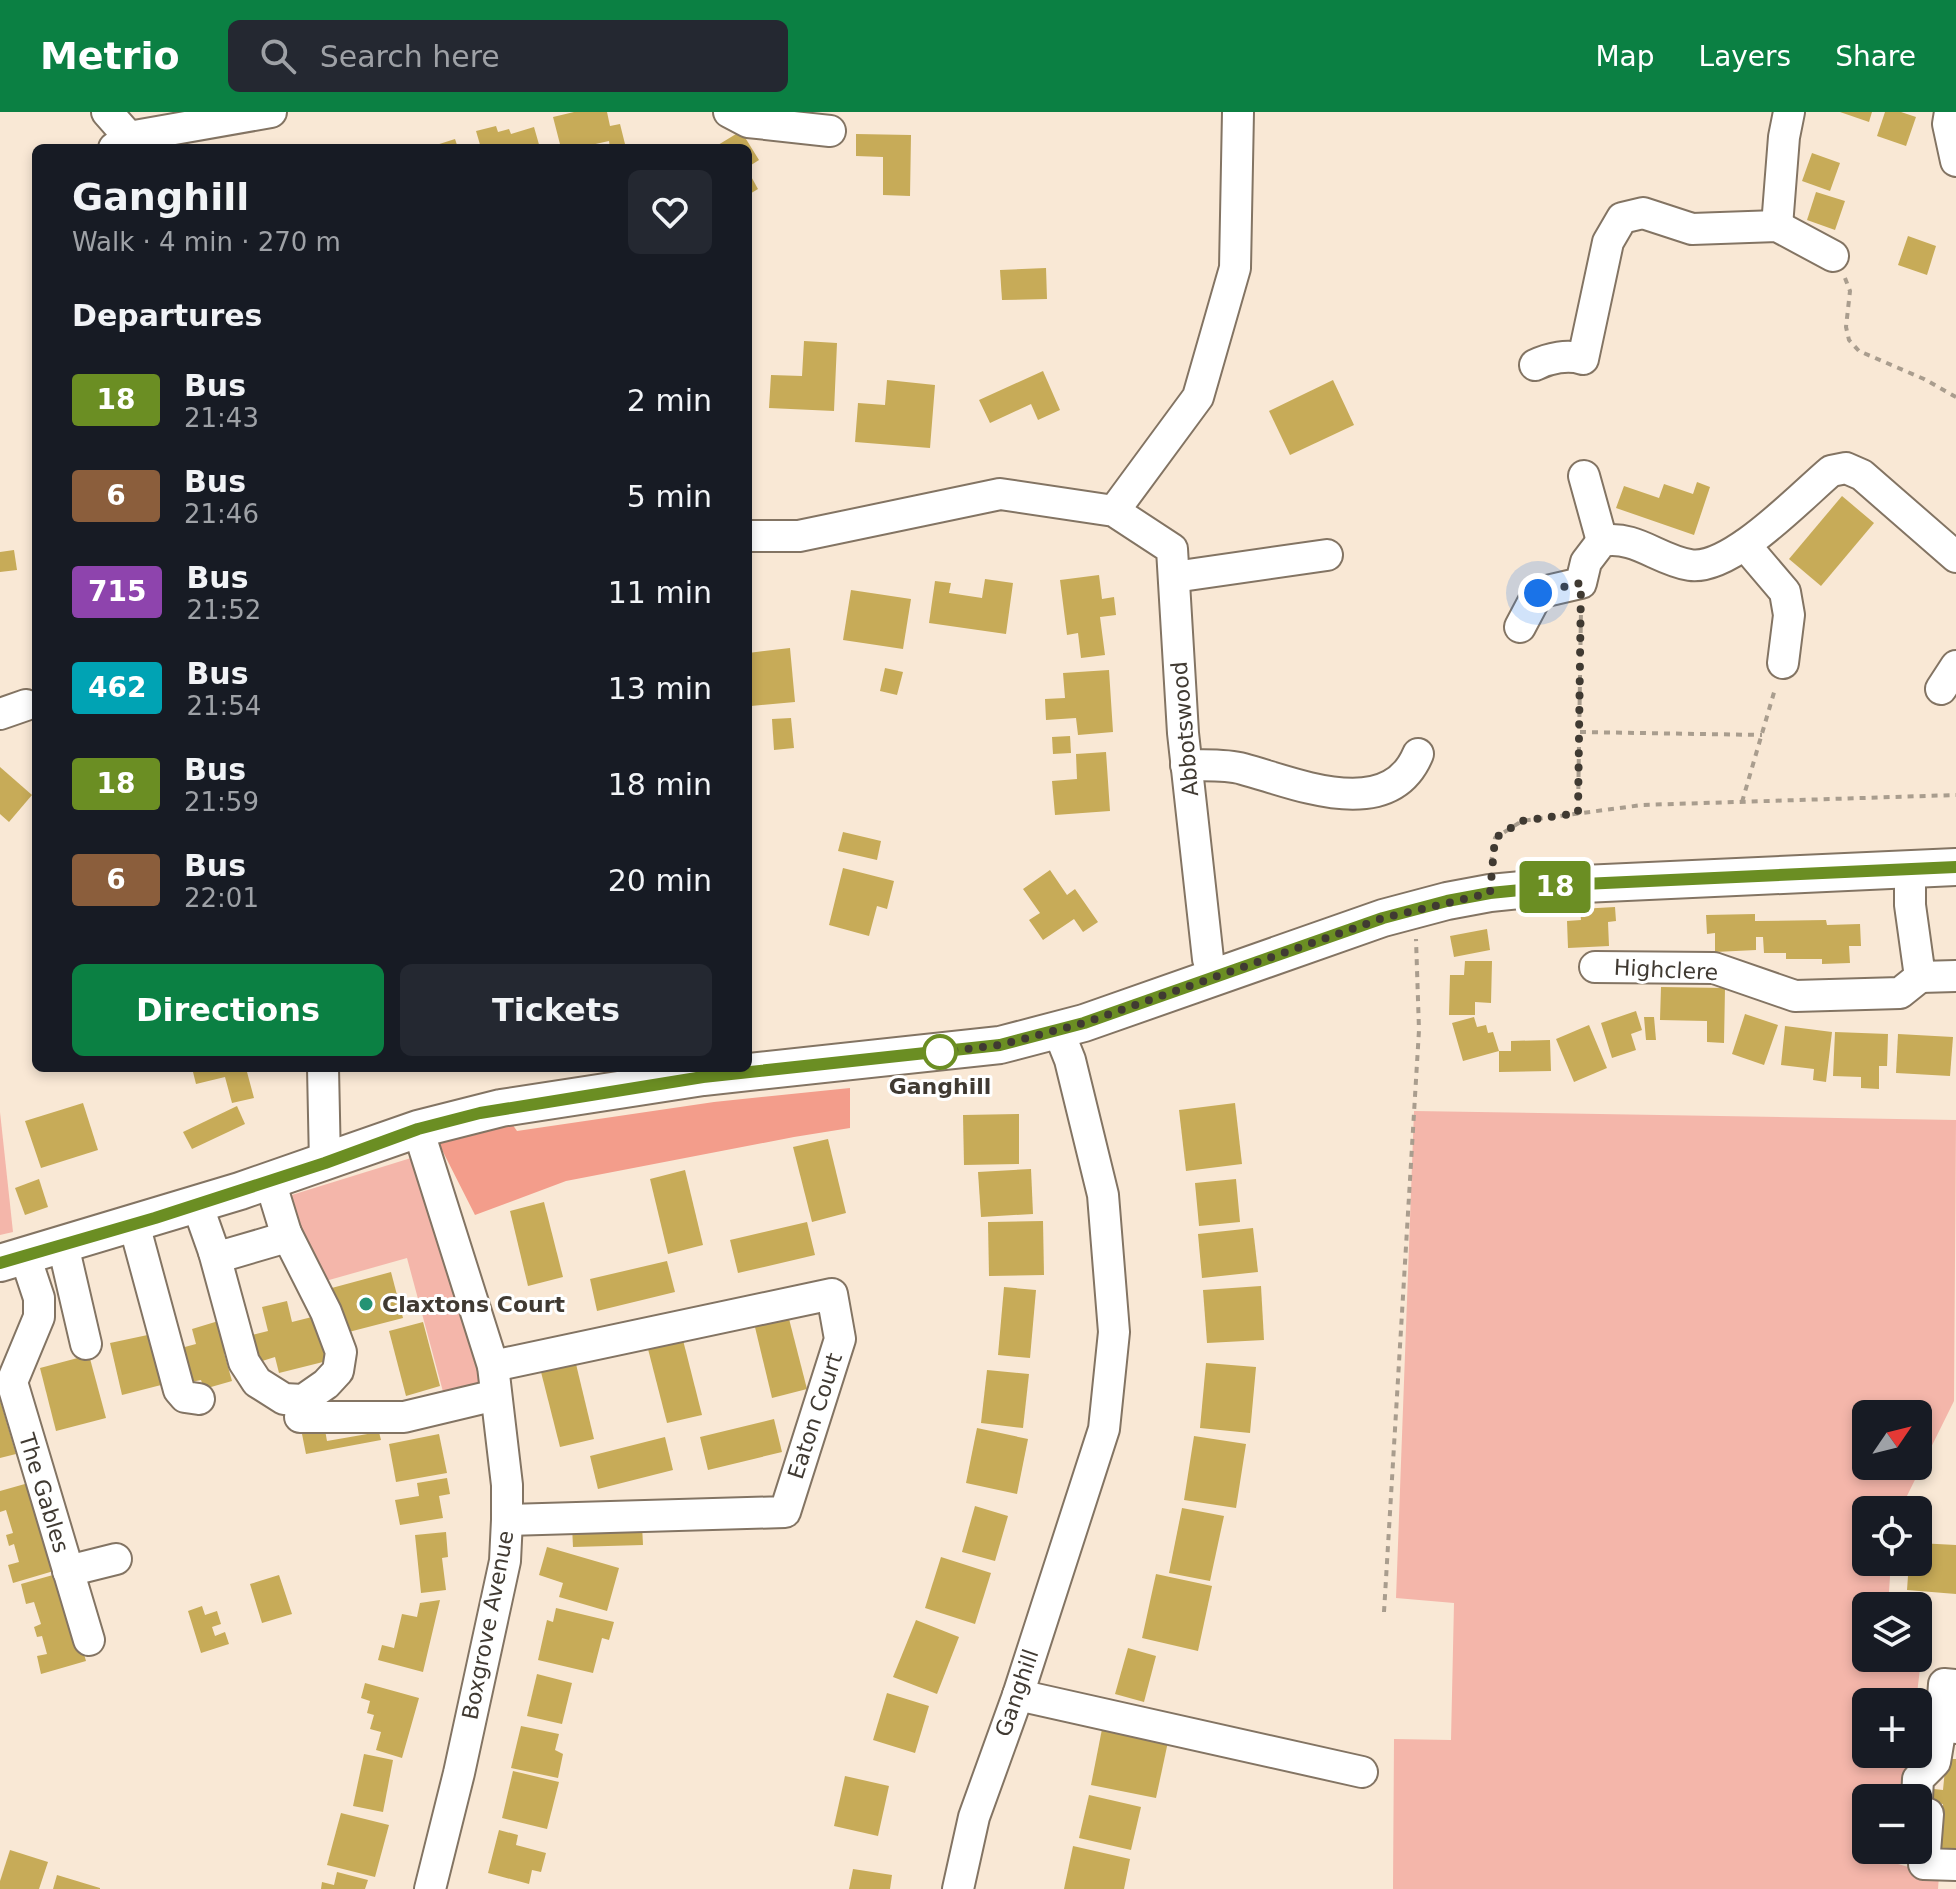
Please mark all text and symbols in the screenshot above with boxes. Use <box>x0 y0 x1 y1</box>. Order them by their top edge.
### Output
search box <box>228 20 788 92</box>
text: Metrio <box>40 34 180 78</box>
icon: search <box>256 34 300 78</box>
text: Search here <box>320 39 500 74</box>
text: Map <box>1595 40 1655 73</box>
text: Layers <box>1699 40 1791 73</box>
text: Share <box>1835 40 1916 73</box>
button: heart <box>628 170 712 254</box>
text: Ganghill <box>72 175 249 219</box>
text: Walk · 4 min · 270 m <box>72 227 341 257</box>
text: Departures <box>72 298 262 333</box>
text: Bus <box>184 368 246 403</box>
text: 18 <box>97 383 135 416</box>
text: 2 min <box>627 383 712 418</box>
text: 21:43 <box>184 403 259 433</box>
text: Bus <box>184 464 246 499</box>
text: 6 <box>106 479 126 512</box>
text: 5 min <box>627 479 712 514</box>
text: 21:46 <box>184 499 259 529</box>
text: Bus <box>186 560 249 595</box>
your location <box>1518 573 1558 613</box>
text: 715 <box>88 575 146 608</box>
text: 11 min <box>608 575 712 610</box>
text: 21:52 <box>186 595 261 625</box>
text: Bus <box>186 656 249 691</box>
street label: Abbotswood <box>1167 660 1203 798</box>
text: 462 <box>88 671 146 704</box>
text: 13 min <box>608 671 712 706</box>
text: 21:54 <box>186 691 261 721</box>
text: Bus <box>184 752 246 787</box>
text: 18 <box>97 767 135 800</box>
text: 18 min <box>608 767 712 802</box>
text: 21:59 <box>184 787 259 817</box>
text: Bus <box>184 848 246 883</box>
line badge: 18 <box>1519 861 1591 913</box>
text: 6 <box>106 863 126 896</box>
text: 20 min <box>608 863 712 898</box>
text: 18 <box>1536 870 1574 903</box>
text: 22:01 <box>184 883 259 913</box>
street label: Highclere <box>1613 955 1719 985</box>
button: Directions <box>72 964 384 1056</box>
button: Tickets <box>400 964 712 1056</box>
marker: Ganghill <box>923 1035 957 1069</box>
place label: Ganghill <box>889 1074 991 1099</box>
place label: Claxtons Court <box>382 1292 566 1317</box>
marker: Claxtons Court <box>357 1295 375 1313</box>
street label: Eaton Court <box>783 1350 847 1482</box>
north arrow <box>1852 1400 1932 1480</box>
map controls <box>1852 1400 1932 1864</box>
street label: The Gables <box>14 1429 74 1556</box>
button: locate <box>1852 1496 1932 1576</box>
street label: Boxgrove Avenue <box>457 1528 519 1722</box>
button: layers <box>1852 1592 1932 1672</box>
street label: Ganghill <box>990 1646 1044 1740</box>
button: + <box>1852 1688 1932 1768</box>
button: − <box>1852 1784 1932 1864</box>

